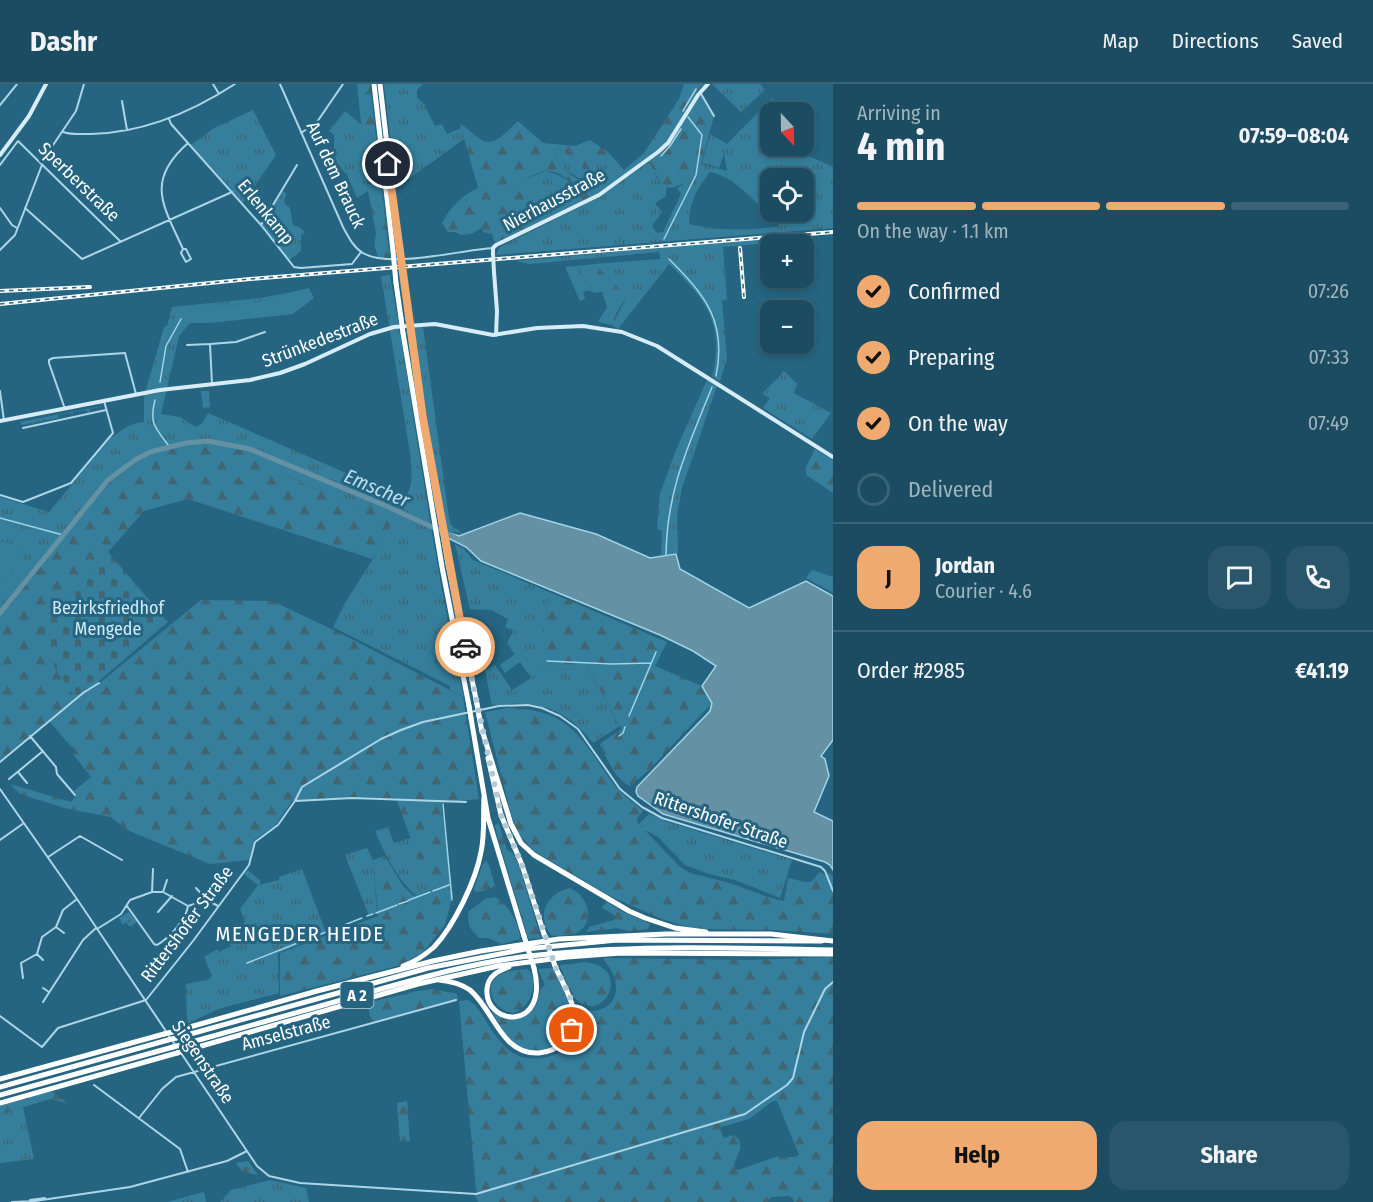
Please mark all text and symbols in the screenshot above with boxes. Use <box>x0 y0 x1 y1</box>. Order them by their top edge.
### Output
text: Dashr <box>30 25 97 58</box>
text: Map <box>1102 28 1139 54</box>
text: Directions <box>1172 28 1259 54</box>
text: Saved <box>1292 28 1343 54</box>
text: Arriving in <box>857 101 941 125</box>
north arrow <box>760 102 814 156</box>
map controls <box>760 102 814 354</box>
street label: Auf dem Brauck <box>302 118 371 232</box>
text: 07:59–08:04 <box>1239 122 1349 149</box>
text: 4 min <box>857 124 945 170</box>
street label: Sperberstraße <box>34 138 124 226</box>
pin <box>362 138 413 189</box>
icon: home <box>371 147 404 180</box>
street label: Nierhausstraße <box>499 164 609 236</box>
button: locate <box>760 168 814 222</box>
street label: Erlenkamp <box>233 175 299 249</box>
text: On the way · 1.1 km <box>857 219 1009 243</box>
button: + <box>760 234 814 288</box>
icon: check <box>857 275 890 308</box>
text: Confirmed <box>908 278 1001 305</box>
text: 07:26 <box>1308 279 1349 303</box>
button: − <box>760 300 814 354</box>
street label: Strünkedestraße <box>259 308 381 372</box>
icon: check <box>857 341 890 374</box>
text: Preparing <box>908 344 994 371</box>
text: 07:33 <box>1308 345 1349 369</box>
icon: check <box>857 407 890 440</box>
text: On the way <box>908 410 1008 437</box>
text: 07:49 <box>1308 411 1349 435</box>
water label: Emscher <box>341 464 414 513</box>
text: Delivered <box>908 476 993 503</box>
button: chat <box>1208 546 1271 609</box>
button: phone <box>1286 546 1349 609</box>
text: Jordan <box>935 552 995 579</box>
text: J <box>885 564 892 591</box>
text: Courier · 4.6 <box>935 579 1032 603</box>
park label: Bezirksfriedhof Mengede <box>52 597 165 640</box>
courier <box>435 617 495 677</box>
icon: car <box>449 631 482 664</box>
text: Order #2985 <box>857 657 965 684</box>
text: €41.19 <box>1295 657 1349 684</box>
street label: Rittershofer Straße <box>651 787 791 853</box>
street label: Rittershofer Straße <box>136 861 238 987</box>
district label: MENGEDER HEIDE <box>216 921 384 947</box>
road number: A 2 <box>340 982 374 1008</box>
pin <box>546 1004 597 1055</box>
street label: Amselstraße <box>239 1011 333 1055</box>
icon: bag <box>555 1013 588 1046</box>
street label: Siegenstraße <box>167 1016 239 1108</box>
button: Help <box>857 1121 1097 1190</box>
button: Share <box>1109 1121 1349 1190</box>

